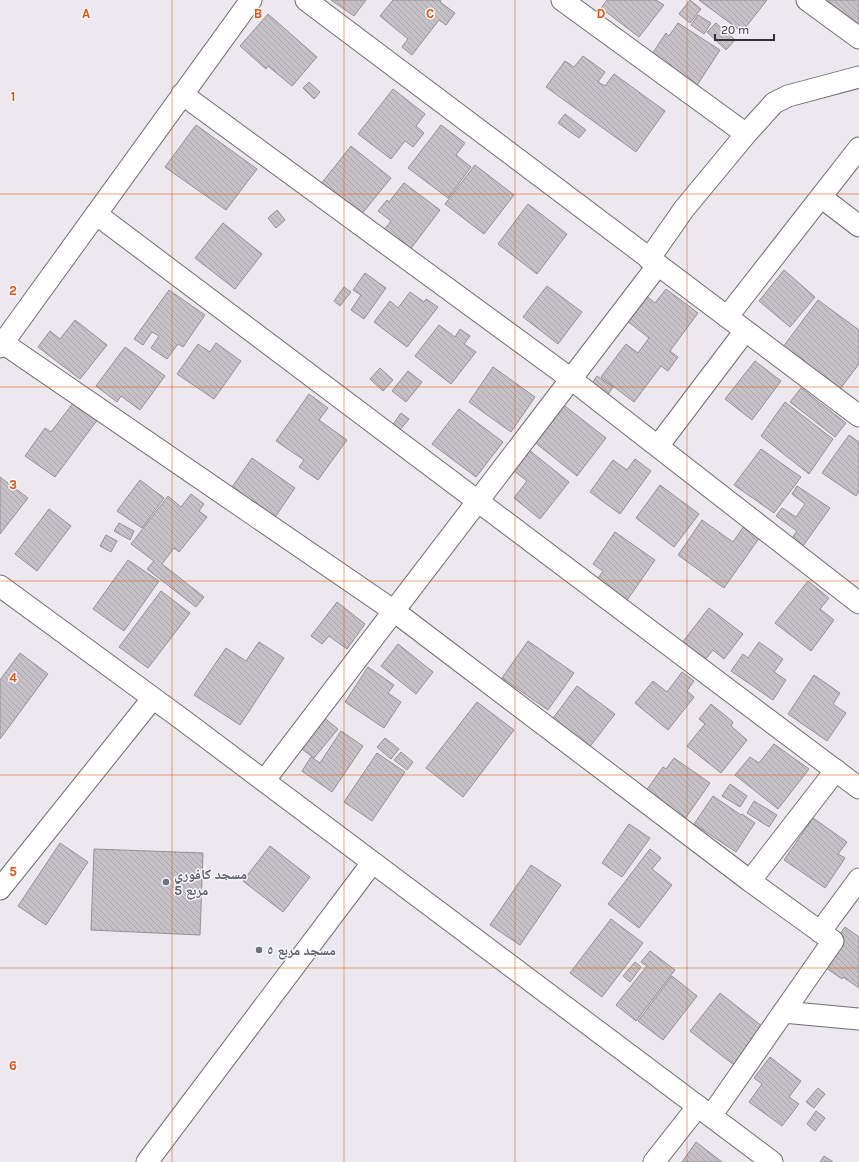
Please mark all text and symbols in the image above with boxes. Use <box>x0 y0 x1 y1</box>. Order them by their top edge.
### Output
text: A <box>82 6 90 21</box>
text: B <box>254 6 262 21</box>
text: C <box>426 6 434 21</box>
text: D <box>597 6 606 21</box>
scale bar <box>715 16 774 42</box>
text: 20 m <box>721 23 749 37</box>
text: 1 <box>11 89 15 104</box>
text: 2 <box>9 283 17 298</box>
text: 3 <box>9 477 17 492</box>
text: 4 <box>9 670 17 685</box>
text: 5 <box>9 864 17 879</box>
place label: مسجد كافوري مربع 5 <box>174 866 247 900</box>
marker: مسجد كافوري مربع 5 <box>161 877 171 887</box>
place label: مسجد مربع ٥ <box>267 942 336 960</box>
marker: مسجد مربع ٥ <box>254 945 264 955</box>
text: 6 <box>9 1058 17 1073</box>

